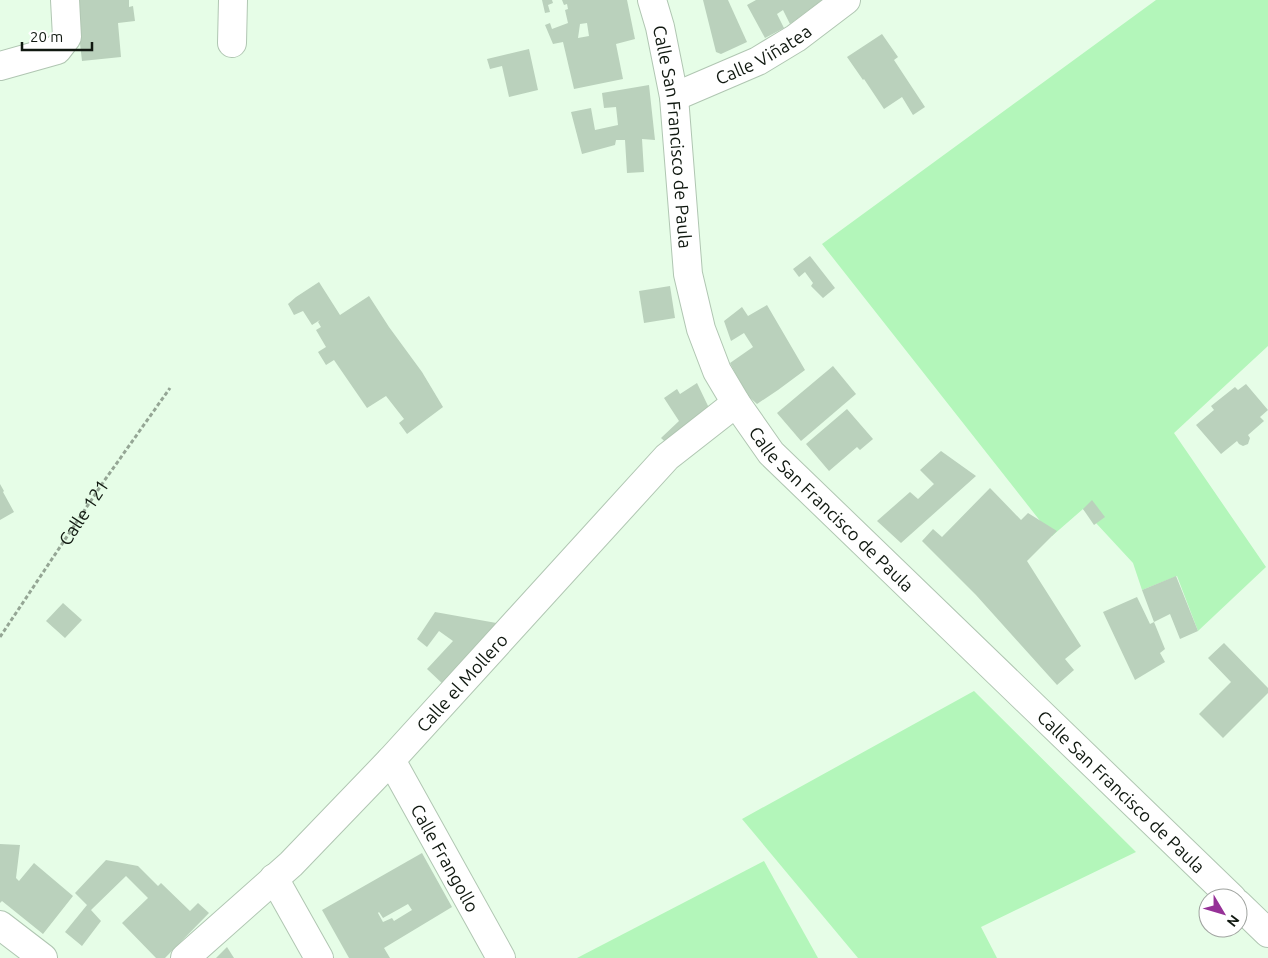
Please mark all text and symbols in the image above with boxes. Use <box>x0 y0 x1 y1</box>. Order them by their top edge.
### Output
scale bar <box>22 20 92 52</box>
street label: Calle Viñatea <box>712 20 815 88</box>
street label: Calle San Francisco de Paula <box>650 24 696 249</box>
text: 20 m <box>30 28 63 45</box>
street label: Calle San Francisco de Paula <box>745 423 918 595</box>
street label: Calle 121 <box>54 476 112 549</box>
street label: Calle el Mollero <box>412 629 511 735</box>
street label: Calle San Francisco de Paula <box>1034 706 1209 877</box>
street label: Calle Frangollo <box>407 801 483 915</box>
north arrow <box>1198 888 1248 938</box>
text: N <box>1224 912 1243 930</box>

